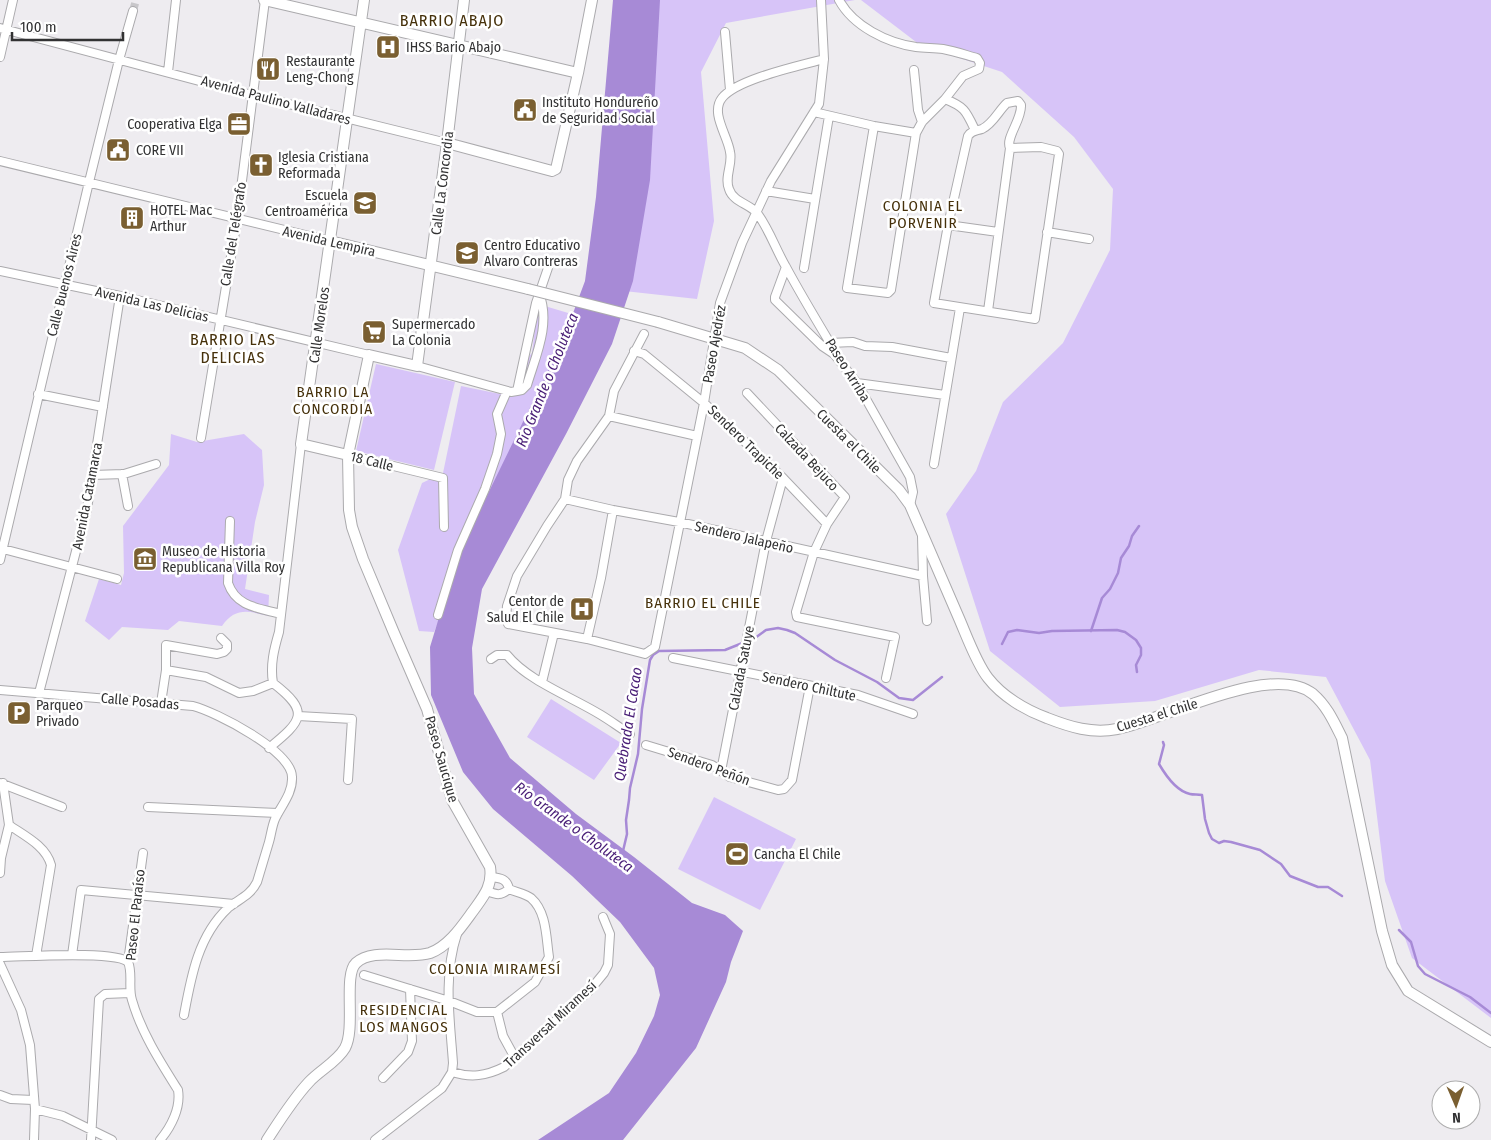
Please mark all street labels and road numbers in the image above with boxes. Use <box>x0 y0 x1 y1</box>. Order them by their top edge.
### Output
street label: Avenida Paulino Valladares <box>199 72 353 129</box>
street label: Calle La Concordia <box>428 130 457 236</box>
street label: Calle del Telégrafo <box>217 181 250 287</box>
street label: Avenida Lempira <box>281 223 377 260</box>
street label: Calle Buenos Aires <box>43 232 85 338</box>
street label: Avenida Las Delicias <box>94 283 210 326</box>
street label: Calle Morelos <box>306 286 333 364</box>
street label: Paseo Ajedréz <box>699 303 730 384</box>
street label: Paseo Arriba <box>821 335 874 405</box>
street label: Sendero Trapiche <box>704 402 787 483</box>
street label: Cuesta el Chile <box>813 406 884 477</box>
street label: Calzada Bejuco <box>771 420 842 495</box>
street label: Avenida Catamarca <box>69 441 106 551</box>
street label: 18 Calle <box>349 448 395 475</box>
street label: Sendero Jalapeño <box>693 518 795 557</box>
street label: Calzada Satuye <box>725 624 758 712</box>
street label: Sendero Chiltute <box>760 668 857 705</box>
street label: Calle Posadas <box>100 690 180 713</box>
street label: Cuesta el Chile <box>1114 695 1200 736</box>
street label: Paseo Saucique <box>421 714 462 804</box>
street label: Sendero Peñón <box>665 744 752 789</box>
street label: Paseo El Paraíso <box>122 868 149 962</box>
street label: Transversal Miramesí <box>501 977 600 1071</box>

